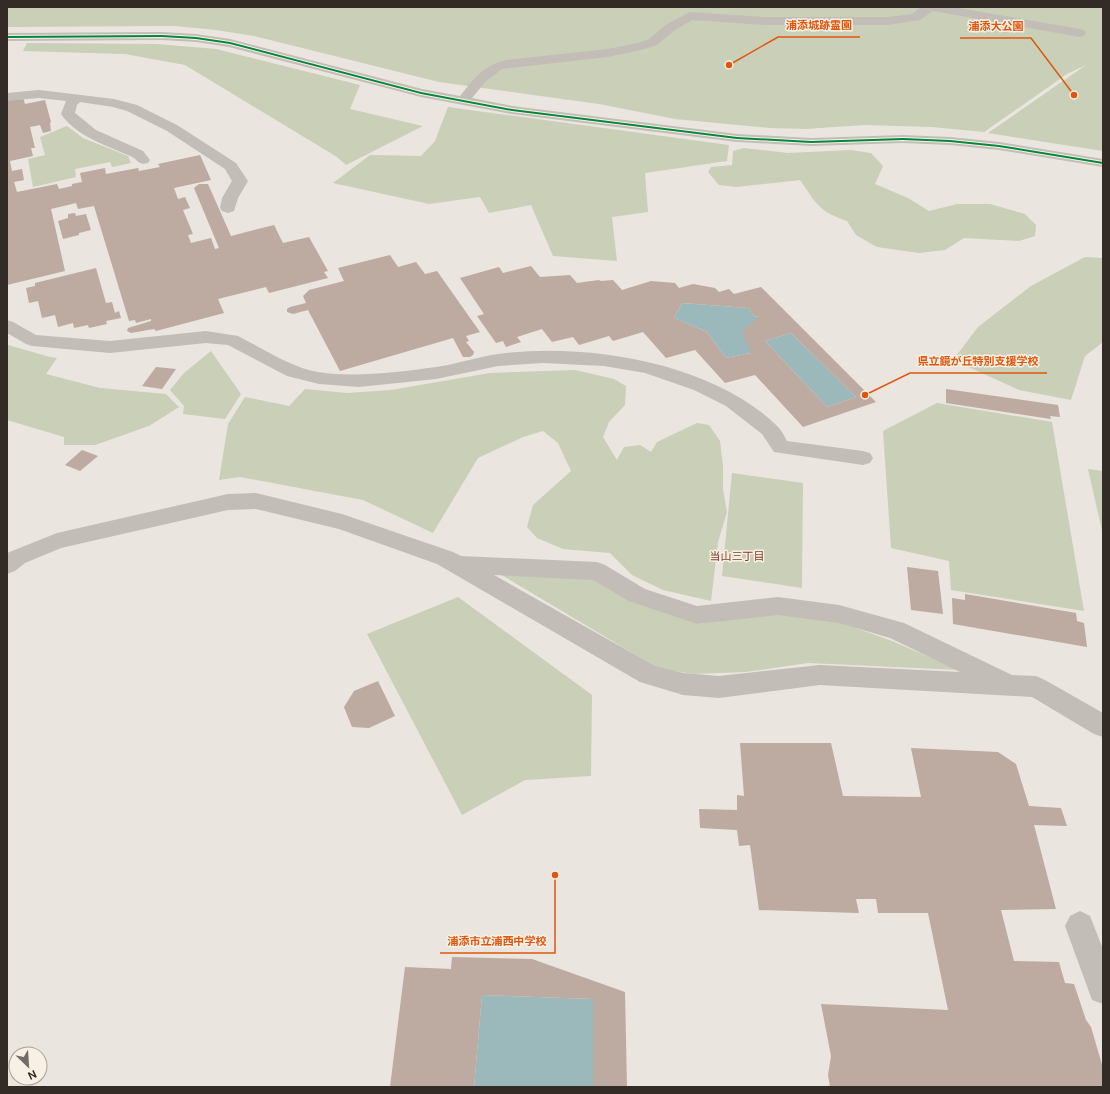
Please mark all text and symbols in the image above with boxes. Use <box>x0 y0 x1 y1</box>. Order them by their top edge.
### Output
callout: 浦添城跡霊園 <box>778 14 860 37</box>
callout: 浦添大公園 <box>960 15 1031 38</box>
text: 浦添城跡霊園 <box>786 18 852 32</box>
text: 浦添大公園 <box>969 19 1024 33</box>
callout: 県立鏡が丘特別支援学校 <box>910 350 1047 373</box>
text: 県立鏡が丘特別支援学校 <box>918 354 1039 368</box>
district label: 当山三丁目 <box>710 549 765 563</box>
callout: 浦添市立浦西中学校 <box>440 930 555 953</box>
text: 浦添市立浦西中学校 <box>448 934 547 948</box>
north arrow <box>8 1046 48 1086</box>
text: N <box>26 1067 39 1083</box>

